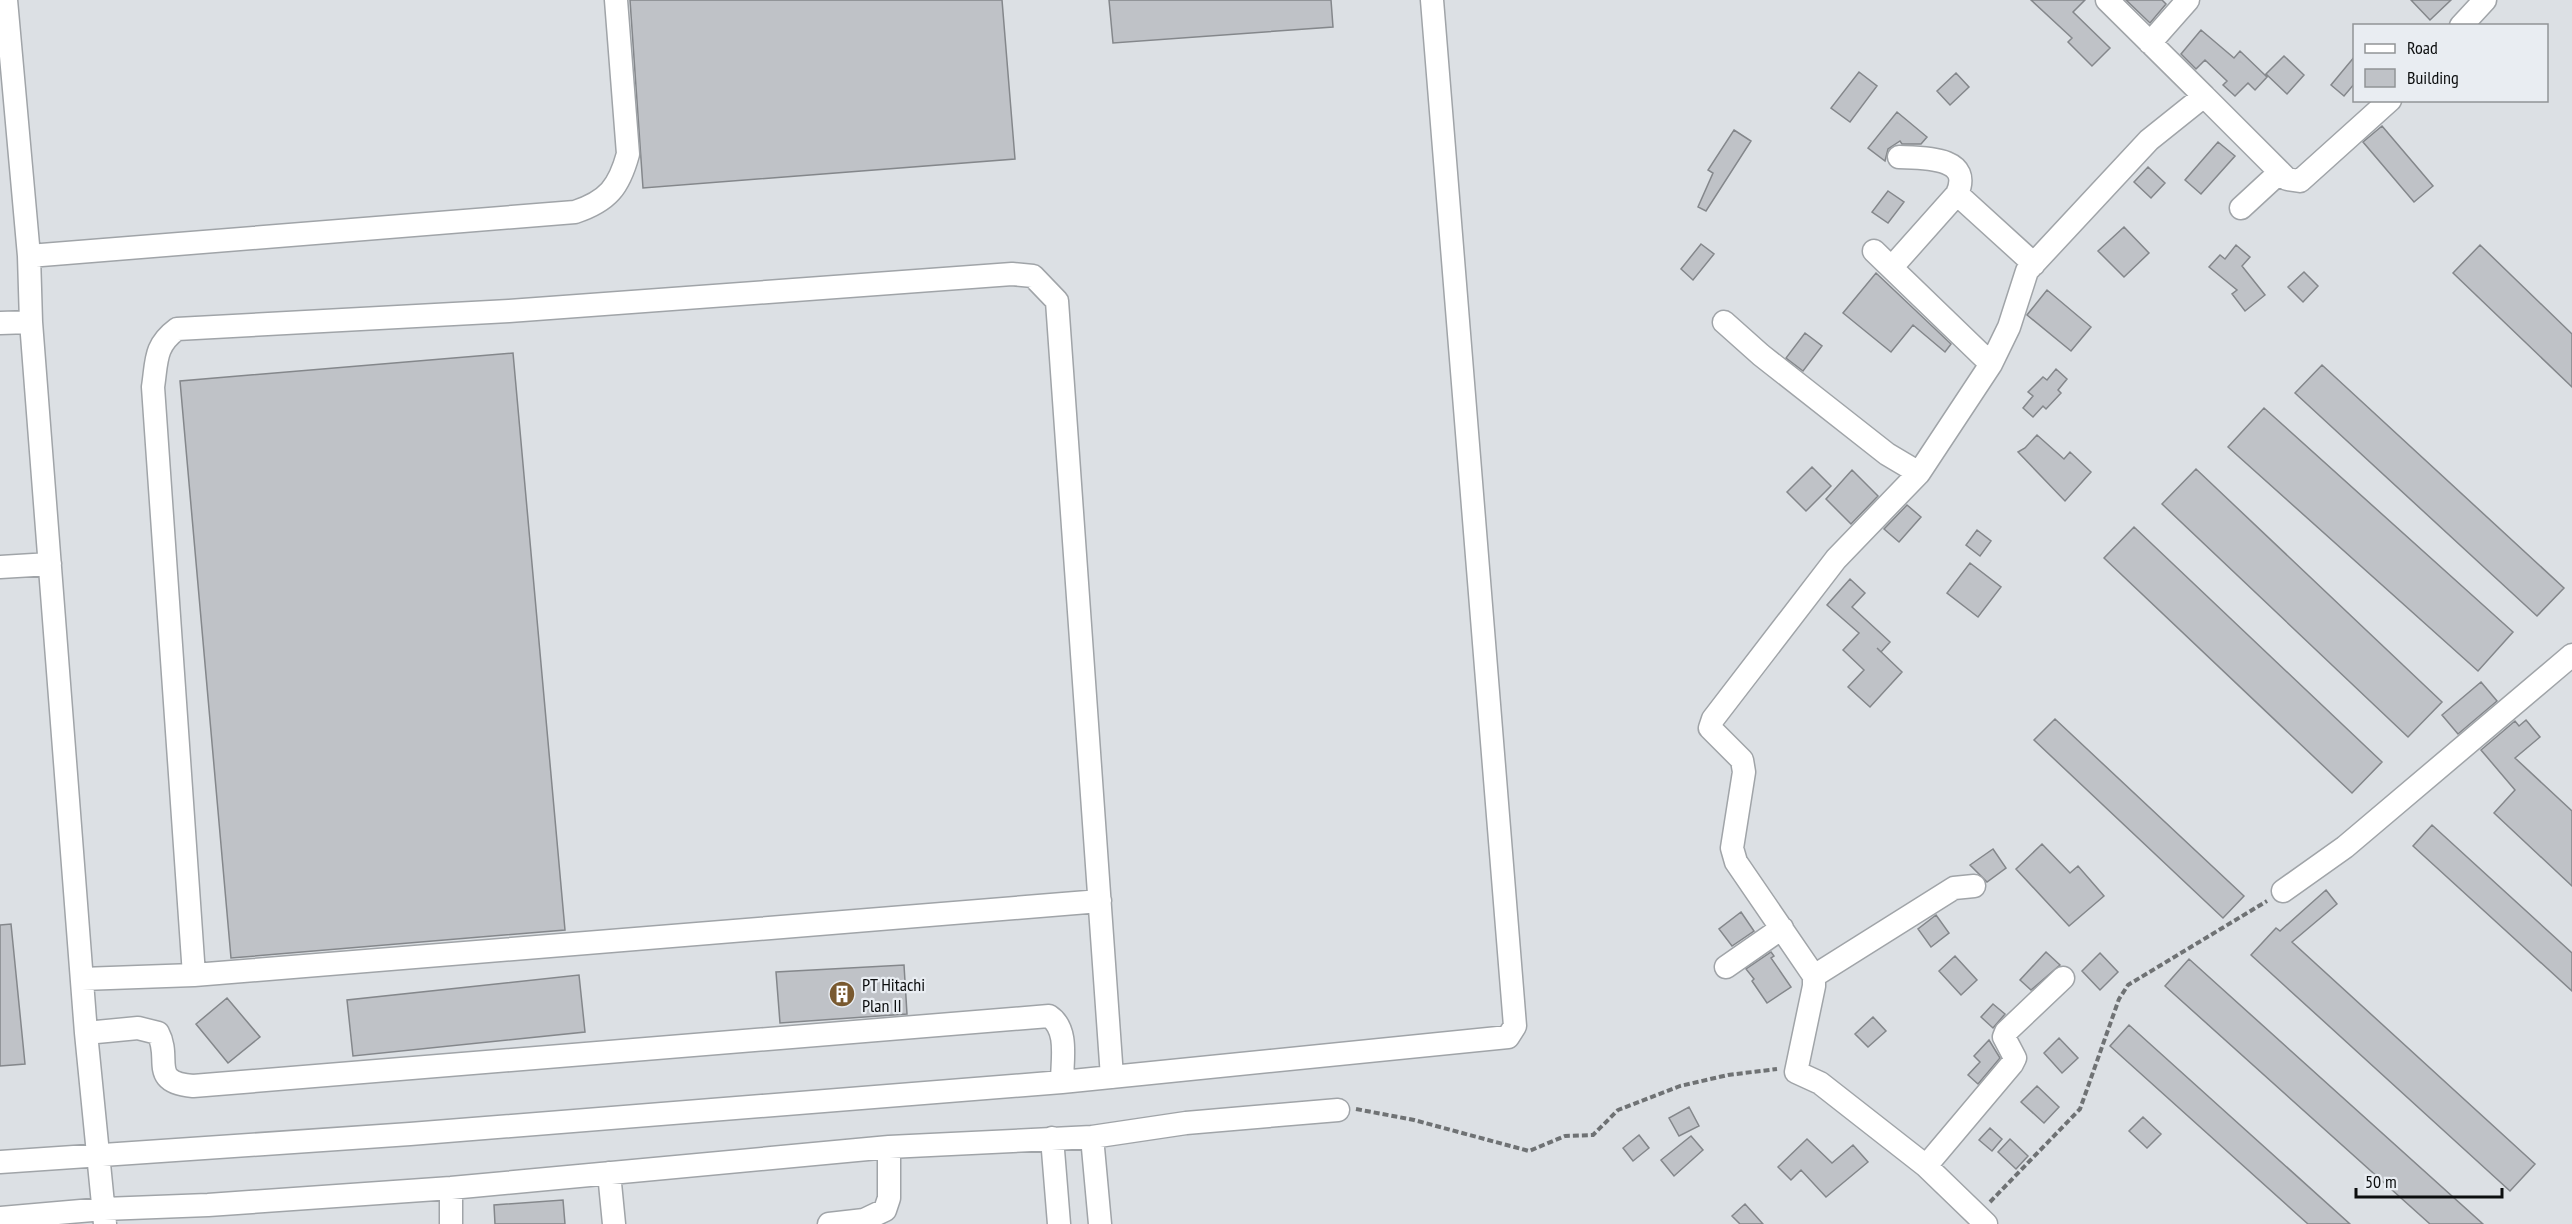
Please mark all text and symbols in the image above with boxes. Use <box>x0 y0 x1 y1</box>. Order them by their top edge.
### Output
legend <box>2353 24 2548 102</box>
text: Road <box>2407 36 2438 59</box>
text: Building <box>2407 66 2459 89</box>
place label: PT Hitachi Plan II <box>862 973 925 1017</box>
building icon: PT Hitachi Plan II <box>827 979 857 1009</box>
scale bar <box>2356 1161 2502 1199</box>
text: 50 m <box>2365 1170 2397 1193</box>

